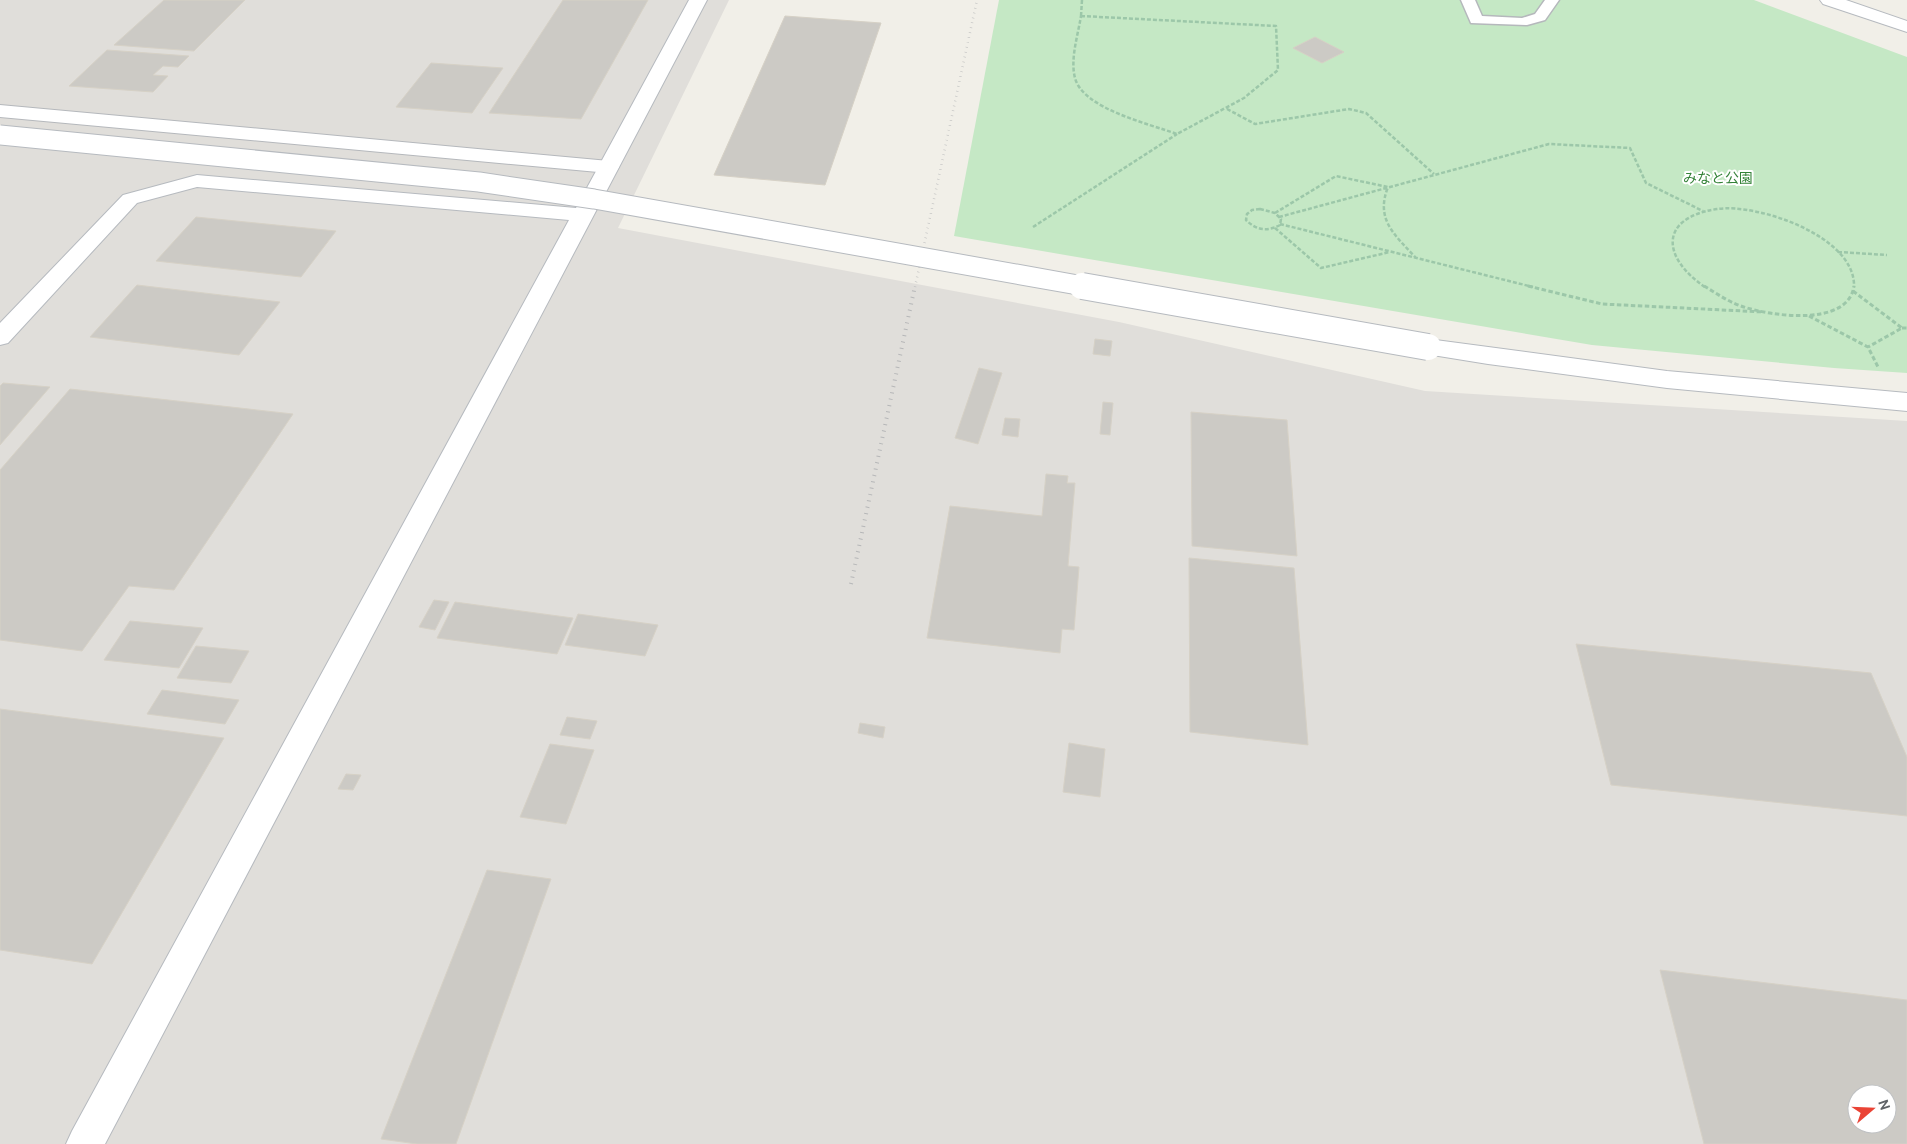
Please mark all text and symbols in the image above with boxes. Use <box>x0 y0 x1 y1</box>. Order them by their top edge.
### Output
park label: みなと公園 <box>1683 169 1753 187</box>
north arrow <box>1847 1084 1897 1134</box>
text: N <box>1874 1097 1894 1112</box>

